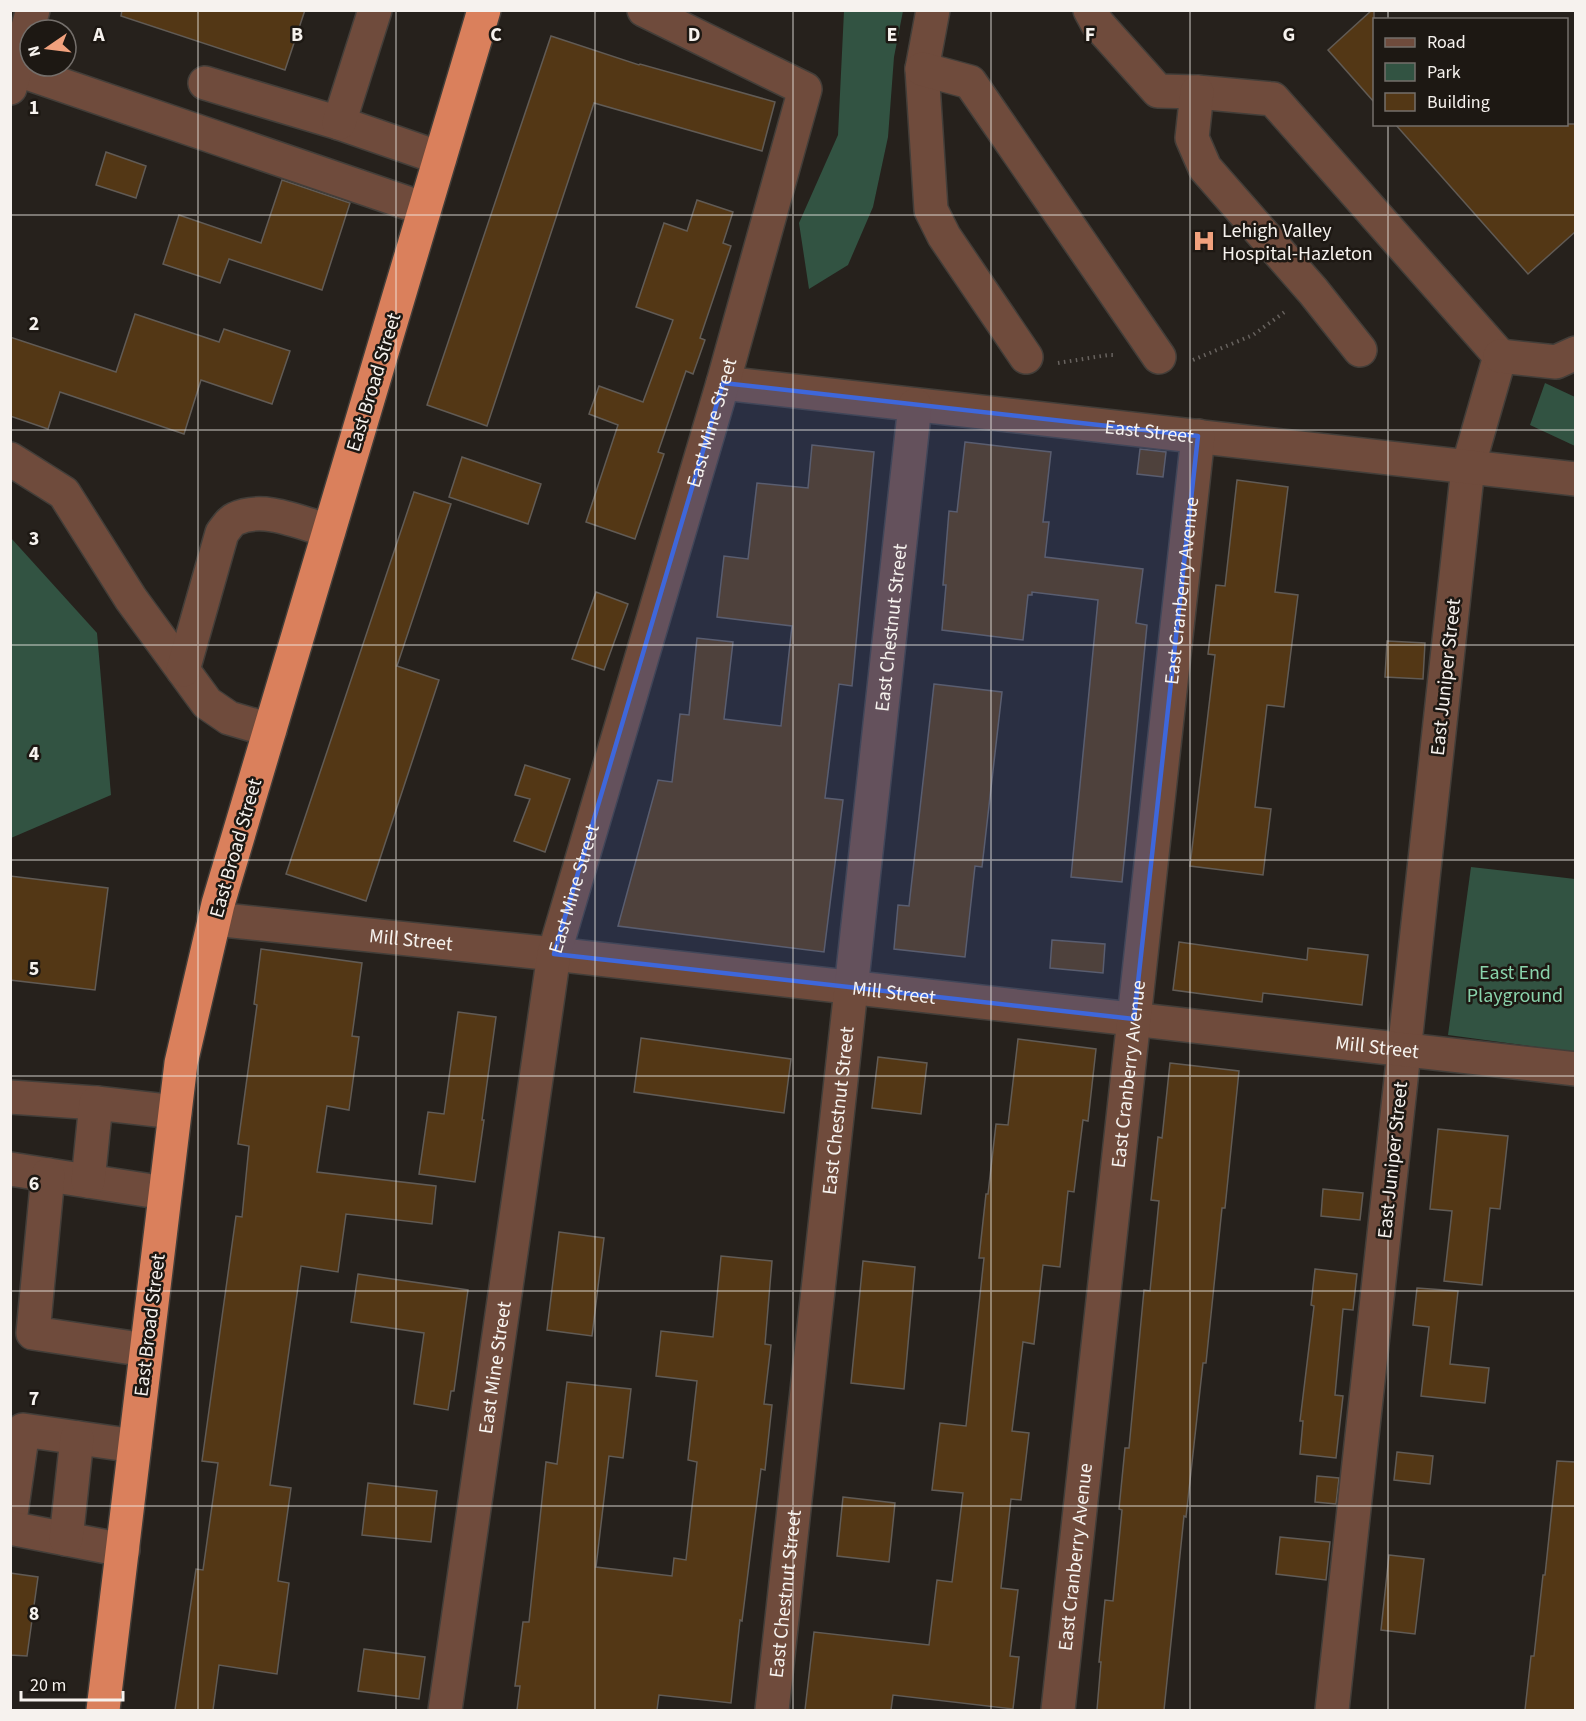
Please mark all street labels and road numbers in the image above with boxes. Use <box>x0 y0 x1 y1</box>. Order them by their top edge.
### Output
street label: East Broad Street <box>340 309 408 455</box>
street label: East Mine Street <box>680 355 744 491</box>
street label: East Street <box>1103 413 1195 451</box>
street label: East Cranberry Avenue <box>1158 495 1206 686</box>
street label: East Chestnut Street <box>868 542 915 713</box>
street label: East Juniper Street <box>1424 597 1468 757</box>
street label: East Broad Street <box>203 775 269 921</box>
street label: East Mine Street <box>542 821 607 957</box>
street label: Mill Street <box>368 922 454 959</box>
street label: Mill Street <box>851 975 937 1012</box>
street label: East Cranberry Avenue <box>1105 979 1153 1169</box>
street label: East Chestnut Street <box>816 1025 862 1196</box>
street label: Mill Street <box>1334 1029 1420 1066</box>
street label: East Juniper Street <box>1371 1080 1415 1240</box>
street label: East Broad Street <box>127 1252 173 1398</box>
street label: East Mine Street <box>472 1299 519 1436</box>
street label: East Cranberry Avenue <box>1052 1462 1100 1652</box>
street label: East Chestnut Street <box>763 1508 809 1679</box>

